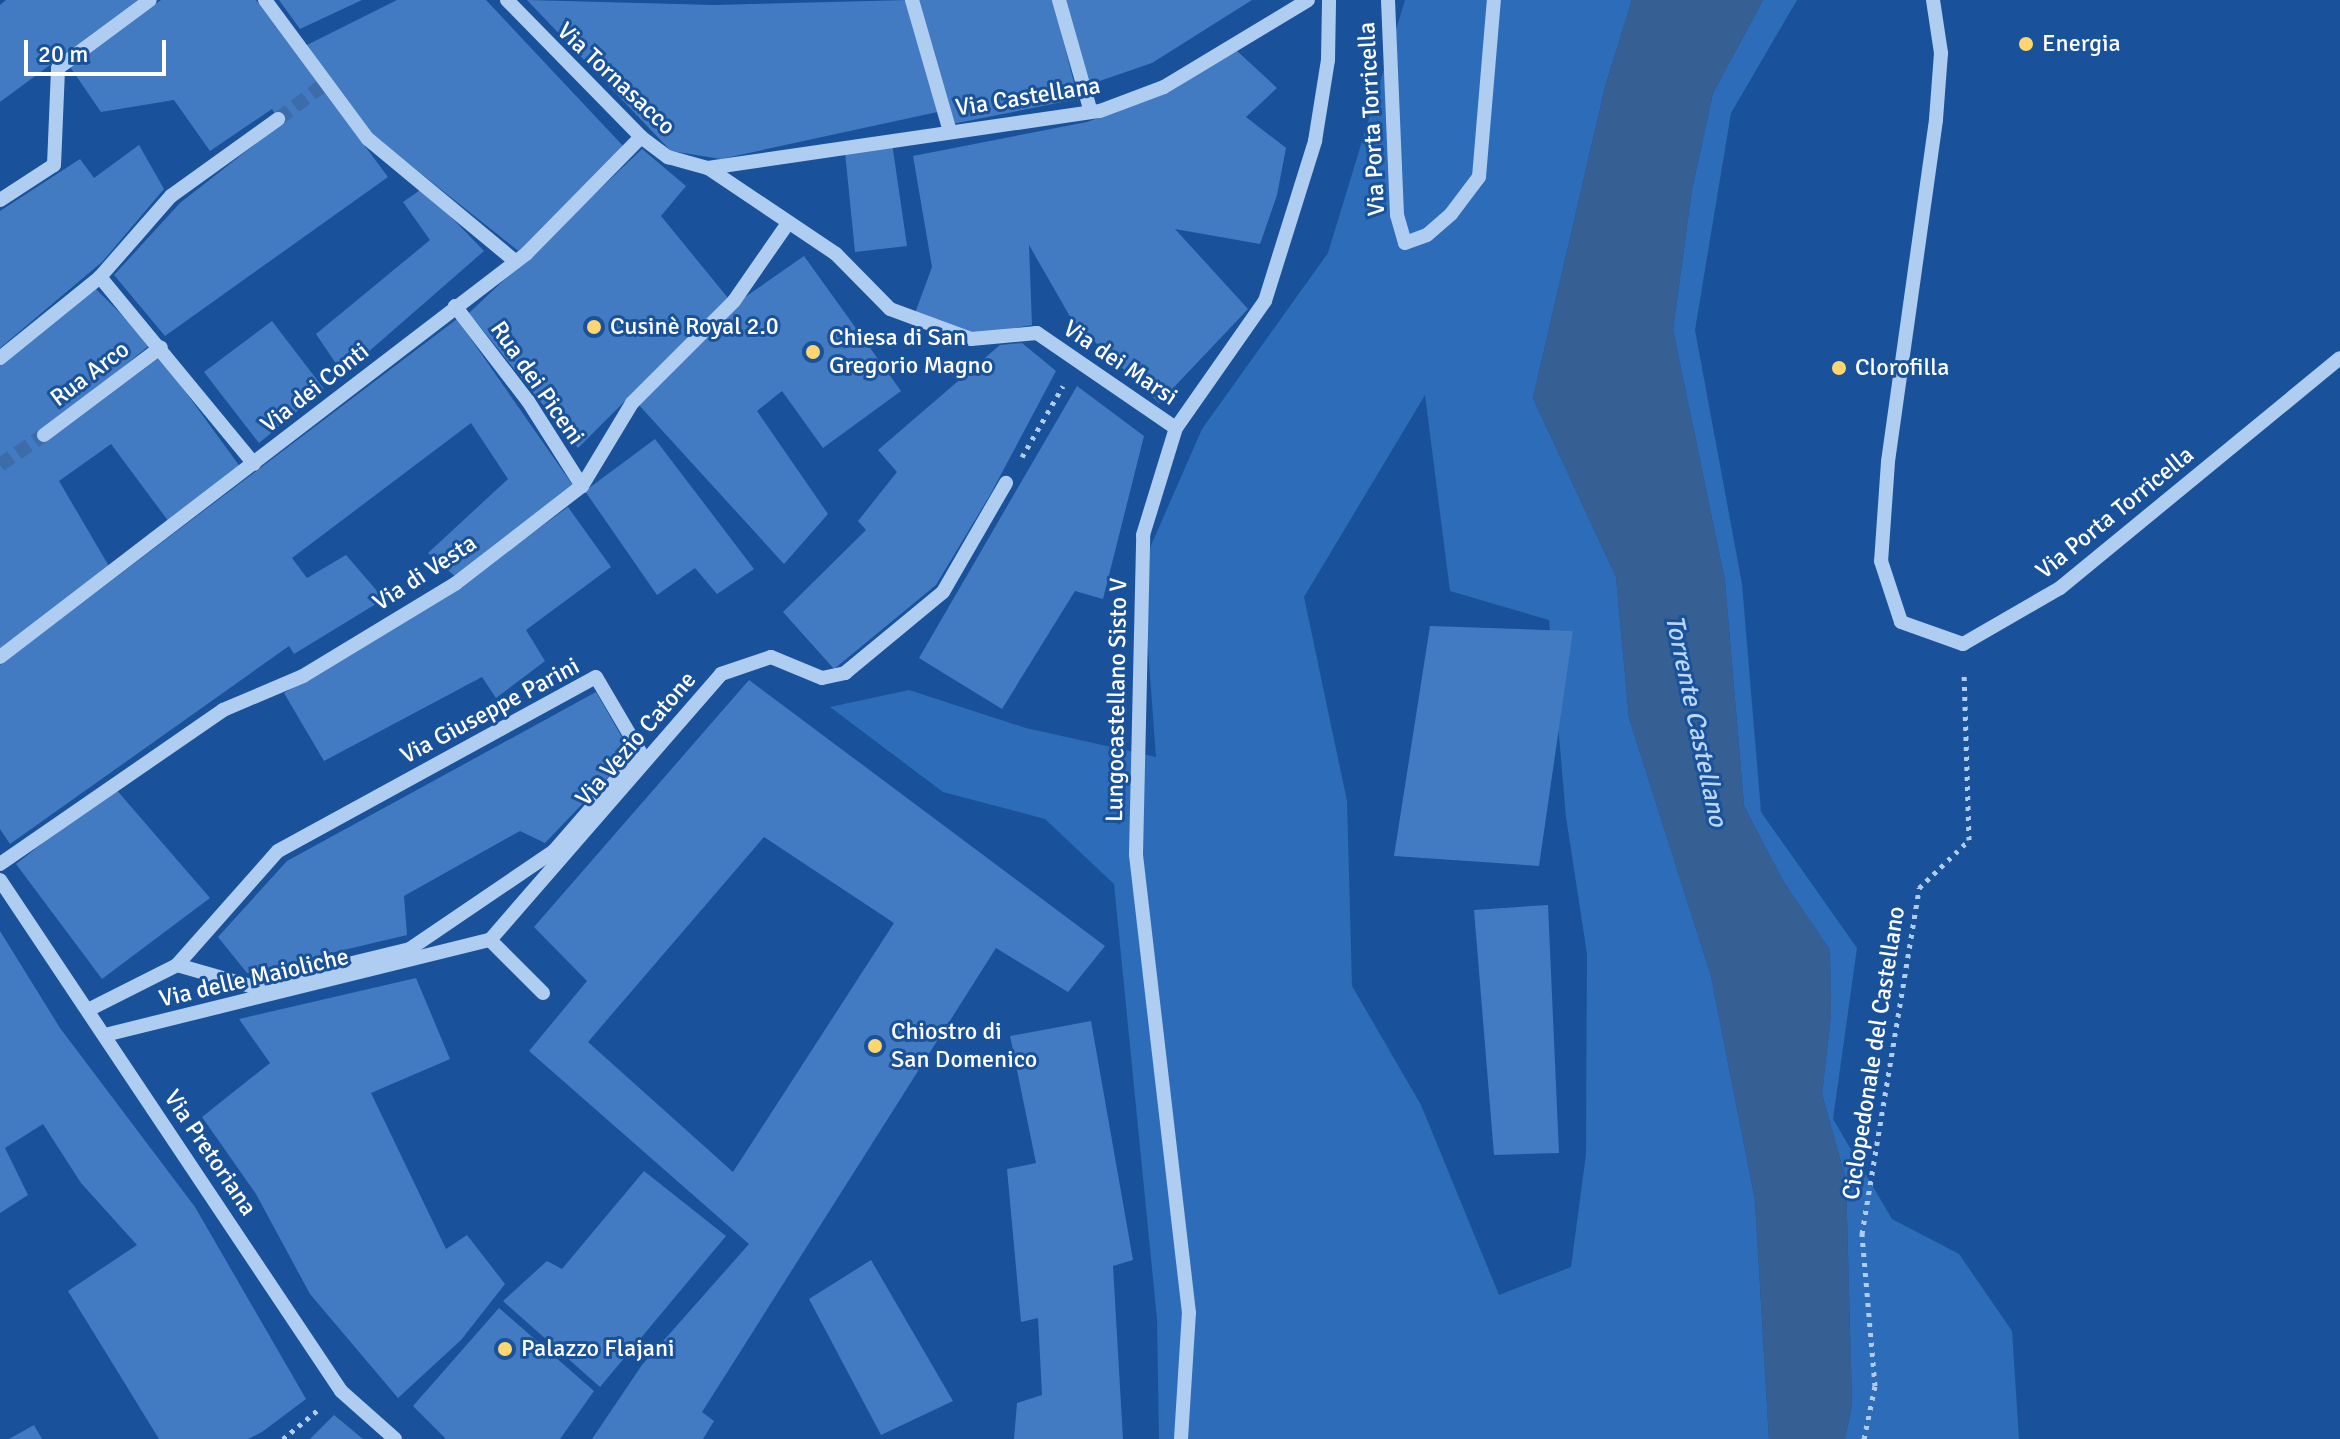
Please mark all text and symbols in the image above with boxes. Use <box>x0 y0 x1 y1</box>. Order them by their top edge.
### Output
street label: Via Tornasacco <box>551 17 681 141</box>
street label: Via Porta Torricella <box>1353 21 1391 217</box>
scale bar <box>28 24 170 74</box>
place label: Energia <box>2042 30 2121 58</box>
marker: Energia <box>2017 35 2035 53</box>
text: 20 m <box>38 39 88 69</box>
street label: Via Castellana <box>954 71 1102 123</box>
place label: Cusinè Royal 2.0 <box>610 313 779 341</box>
street label: Via dei Marsi <box>1057 314 1183 412</box>
street label: Rua dei Piceni <box>484 316 590 450</box>
marker: Cusinè Royal 2.0 <box>585 318 603 336</box>
place label: Chiesa di San Gregorio Magno <box>829 324 993 380</box>
street label: Rua Arco <box>45 335 135 413</box>
street label: Via dei Conti <box>255 337 375 439</box>
marker: Chiesa di San Gregorio Magno <box>804 343 822 361</box>
place label: Clorofilla <box>1855 354 1949 382</box>
marker: Clorofilla <box>1830 359 1848 377</box>
street label: Via Porta Torricella <box>2030 441 2200 585</box>
street label: Via di Vesta <box>368 529 482 617</box>
street label: Lungocastellano Sisto V <box>1100 578 1134 822</box>
water label: Torrente Castellano <box>1657 612 1733 830</box>
street label: Via Giuseppe Parini <box>396 652 584 770</box>
street label: Via Vezio Catone <box>570 666 702 812</box>
street label: Ciclopedonale del Castellano <box>1837 904 1911 1202</box>
street label: Via delle Maioliche <box>156 942 352 1014</box>
place label: Chiostro di San Domenico <box>891 1018 1037 1074</box>
marker: Chiostro di San Domenico <box>866 1037 884 1055</box>
street label: Via Pretoriana <box>157 1085 263 1221</box>
place label: Palazzo Flajani <box>521 1335 675 1363</box>
marker: Palazzo Flajani <box>496 1340 514 1358</box>

